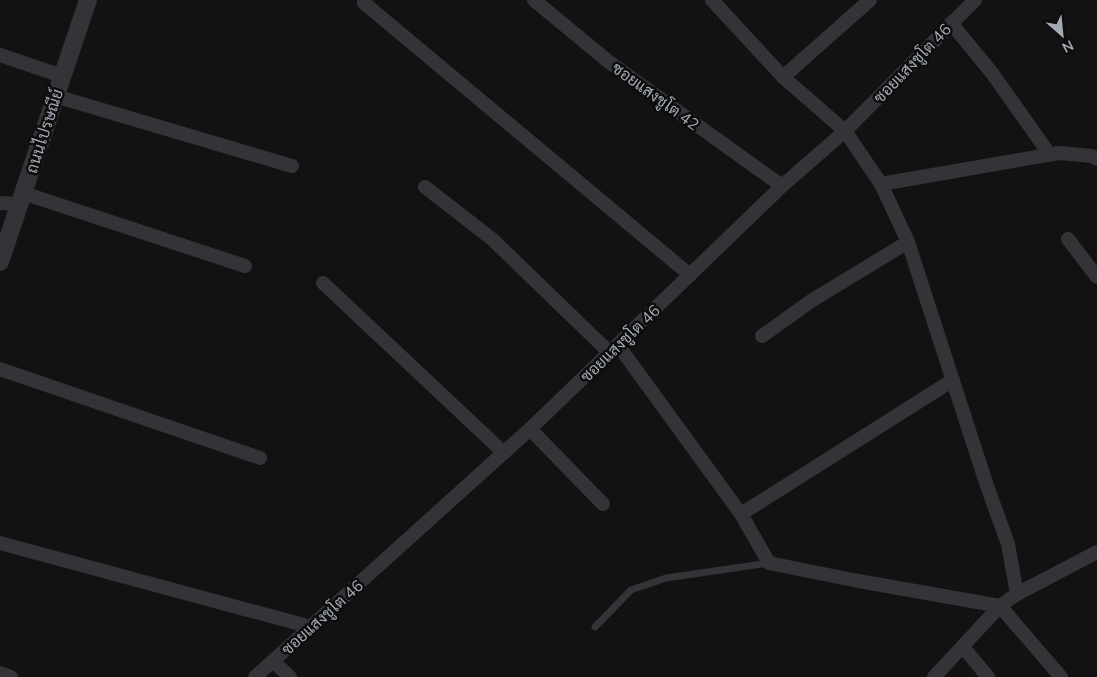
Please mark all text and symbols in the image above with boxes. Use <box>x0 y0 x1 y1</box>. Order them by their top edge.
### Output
north arrow <box>1037 10 1087 60</box>
street label: ซอยแสงชูโต 46 <box>868 18 956 108</box>
text: N <box>1059 35 1077 57</box>
street label: ซอยแสงชูโต 42 <box>607 57 704 136</box>
street label: ถนนไปรษณีย์ <box>19 86 69 176</box>
street label: ซอยแสงชูโต 46 <box>575 299 665 387</box>
street label: ซอยแสงชูโต 46 <box>276 574 368 660</box>

